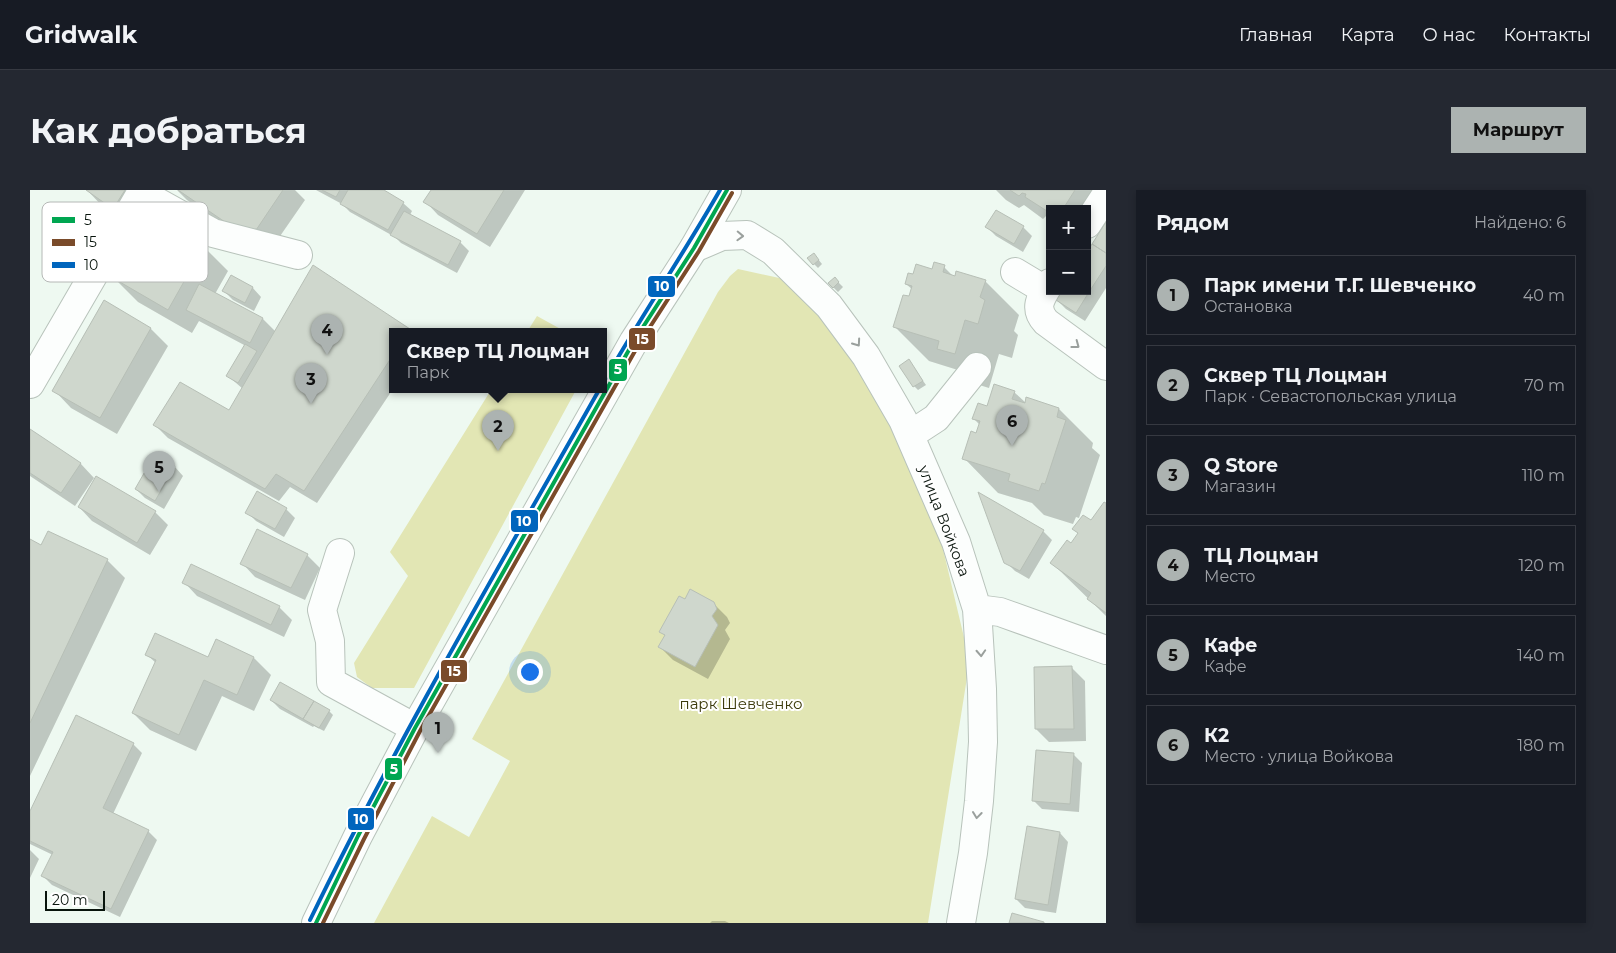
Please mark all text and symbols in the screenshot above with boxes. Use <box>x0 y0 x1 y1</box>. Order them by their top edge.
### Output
text: Gridwalk <box>25 20 137 49</box>
text: Главная <box>1239 24 1313 46</box>
text: Карта <box>1341 24 1395 46</box>
text: О нас <box>1423 24 1475 46</box>
text: Контакты <box>1503 24 1591 46</box>
button: Маршрут <box>1451 107 1586 153</box>
text: Как добраться <box>30 109 307 152</box>
legend <box>42 202 208 282</box>
map controls <box>1046 205 1091 295</box>
button: + <box>1046 205 1091 250</box>
text: Рядом <box>1156 210 1229 235</box>
text: 5 <box>84 211 92 229</box>
text: Найдено: 6 <box>1474 213 1566 232</box>
one-way arrow <box>736 230 744 241</box>
text: 15 <box>84 233 97 251</box>
button: − <box>1046 250 1091 295</box>
text: 10 <box>84 256 98 274</box>
text: Парк имени Т.Г. Шевченко <box>1204 274 1476 297</box>
line badge: 10 <box>647 275 676 298</box>
text: 10 <box>655 277 670 295</box>
text: 1 <box>1170 286 1176 305</box>
text: 40 m <box>1523 286 1565 305</box>
text: Остановка <box>1204 297 1293 316</box>
pin: 4 <box>311 314 343 355</box>
line badge: 15 <box>628 327 656 351</box>
popup <box>389 328 607 393</box>
text: 15 <box>635 330 649 348</box>
one-way arrow <box>851 337 860 347</box>
one-way arrow <box>1070 339 1079 347</box>
text: Сквер ТЦ Лоцман <box>406 340 590 363</box>
line badge: 5 <box>608 358 628 382</box>
text: 5 <box>614 360 622 378</box>
pin: 3 <box>295 363 327 404</box>
text: Парк <box>406 363 449 382</box>
text: Сквер ТЦ Лоцман <box>1204 364 1387 387</box>
text: 2 <box>1168 376 1178 395</box>
text: 70 m <box>1524 376 1565 395</box>
text: Парк · Севастопольская улица <box>1204 387 1457 406</box>
pin: 6 <box>996 405 1028 446</box>
pin: 2 <box>482 410 514 451</box>
pin: 5 <box>143 451 175 492</box>
text: Q Store <box>1204 454 1278 477</box>
street label: улица Войкова <box>914 462 974 579</box>
text: 3 <box>1168 466 1178 485</box>
text: 110 m <box>1522 466 1565 485</box>
text: Магазин <box>1204 477 1276 496</box>
line badge: 10 <box>510 509 539 533</box>
text: 10 <box>517 512 532 530</box>
text: ТЦ Лоцман <box>1204 544 1319 567</box>
text: 4 <box>1167 556 1179 575</box>
text: 120 m <box>1518 556 1565 575</box>
text: Место <box>1204 567 1256 586</box>
text: Кафе <box>1204 634 1257 657</box>
text: 5 <box>1168 646 1178 665</box>
text: 140 m <box>1517 646 1565 665</box>
one-way arrow <box>975 650 986 658</box>
text: Кафе <box>1204 657 1247 676</box>
line badge: 15 <box>440 659 468 683</box>
your location <box>517 659 543 685</box>
text: 15 <box>447 662 461 680</box>
park label: парк Шевченко <box>680 694 802 713</box>
pin: 1 <box>422 712 454 753</box>
text: К2 <box>1204 724 1229 747</box>
text: 6 <box>1168 736 1178 755</box>
text: 180 m <box>1517 736 1565 755</box>
text: Место · улица Войкова <box>1204 747 1394 766</box>
line badge: 5 <box>384 757 403 781</box>
text: 5 <box>390 760 398 778</box>
line badge: 10 <box>347 807 375 831</box>
text: 10 <box>354 810 369 828</box>
one-way arrow <box>972 812 983 820</box>
scale bar <box>45 888 105 911</box>
text: 20 m <box>52 891 88 909</box>

